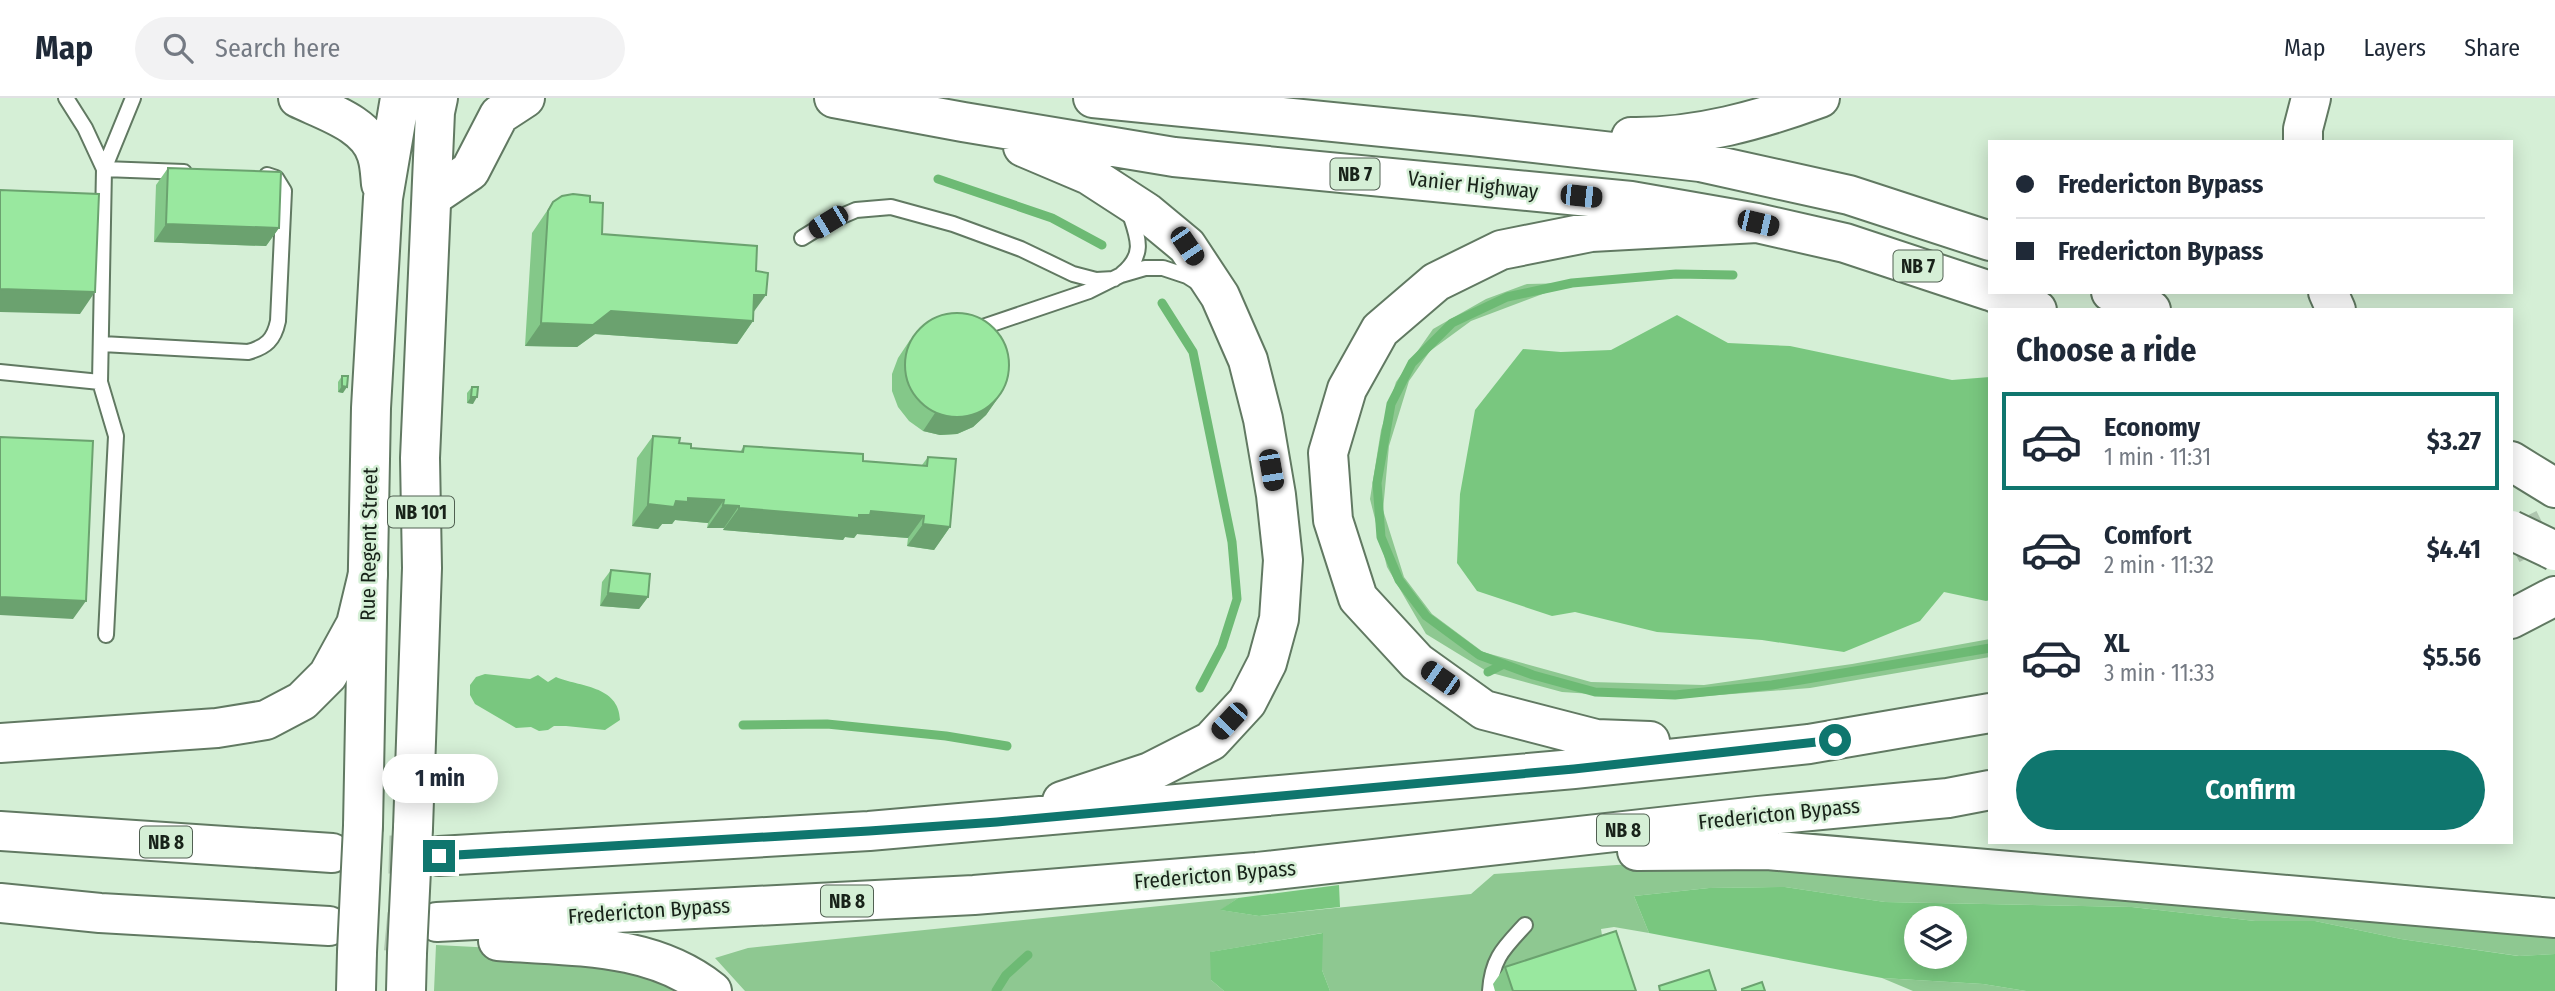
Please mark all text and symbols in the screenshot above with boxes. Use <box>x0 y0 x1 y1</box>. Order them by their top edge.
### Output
search box <box>135 17 625 80</box>
text: Map <box>35 28 93 68</box>
icon: search <box>159 29 197 67</box>
text: Search here <box>215 33 340 64</box>
text: Map <box>2284 34 2326 62</box>
text: Layers <box>2364 34 2426 62</box>
text: Share <box>2464 34 2520 62</box>
road number: NB 7 <box>1330 158 1380 190</box>
street label: Vanier Highway <box>1407 165 1540 205</box>
text: Fredericton Bypass <box>2058 169 2263 200</box>
car <box>1560 183 1603 209</box>
car <box>805 202 852 242</box>
car <box>1736 208 1781 238</box>
car <box>1167 223 1208 269</box>
text: Fredericton Bypass <box>2058 236 2263 267</box>
road number: NB 7 <box>1894 250 1942 282</box>
text: Choose a ride <box>2016 331 2197 369</box>
icon: car <box>2020 410 2083 473</box>
text: Economy <box>2104 412 2200 443</box>
text: $3.27 <box>2427 426 2481 457</box>
text: 1 min · 11:31 <box>2104 443 2211 471</box>
car <box>1258 447 1285 493</box>
street label: Rue Regent Street <box>355 467 383 621</box>
road number: NB 101 <box>388 496 454 528</box>
icon: car <box>2020 518 2083 581</box>
text: Comfort <box>2104 520 2192 551</box>
text: $4.41 <box>2427 534 2481 565</box>
text: 2 min · 11:32 <box>2104 551 2214 579</box>
icon: car <box>2020 626 2083 689</box>
text: XL <box>2104 628 2130 659</box>
text: $5.56 <box>2423 642 2481 673</box>
car <box>1417 657 1464 699</box>
text: 3 min · 11:33 <box>2104 659 2215 687</box>
car <box>1207 698 1252 744</box>
route start <box>1819 724 1851 756</box>
button: Confirm <box>2016 750 2485 830</box>
callout: 1 min <box>381 754 497 804</box>
text: 1 min <box>415 764 465 792</box>
street label: Fredericton Bypass <box>1697 793 1861 835</box>
road number: NB 8 <box>1597 814 1649 846</box>
road number: NB 8 <box>140 827 192 858</box>
route end <box>423 840 455 872</box>
street label: Fredericton Bypass <box>1133 855 1297 895</box>
road number: NB 8 <box>821 886 873 916</box>
street label: Fredericton Bypass <box>567 892 731 930</box>
map controls <box>1904 906 1967 969</box>
button: layers <box>1904 906 1967 969</box>

